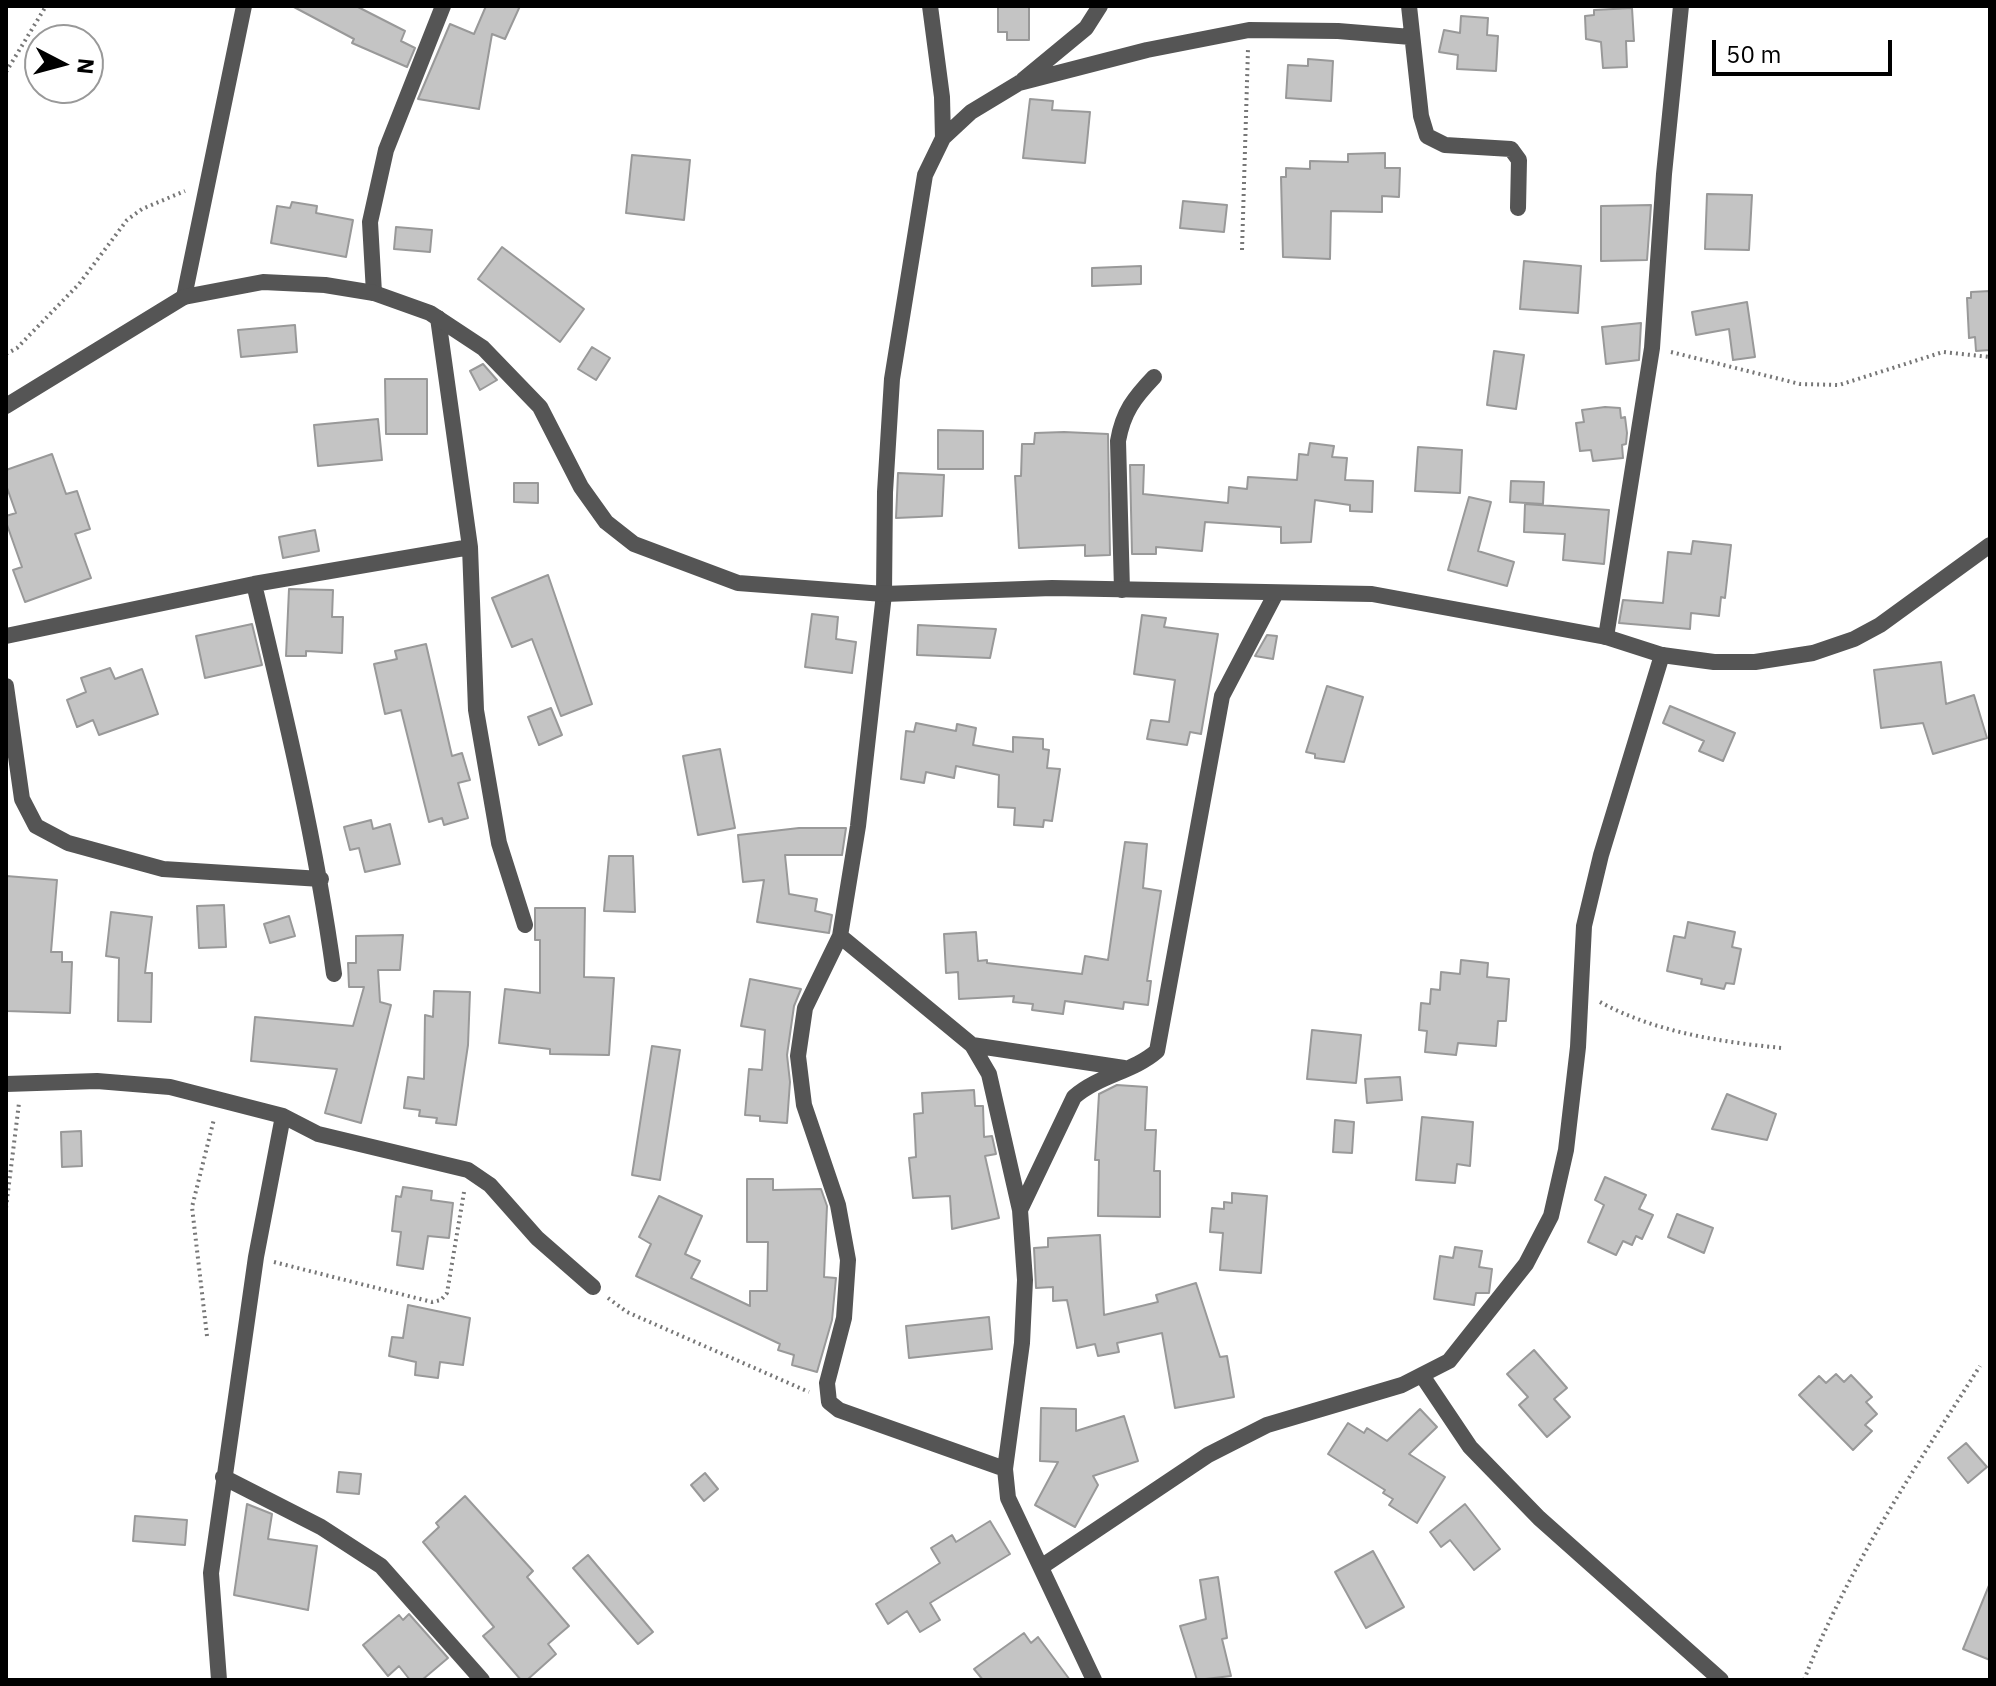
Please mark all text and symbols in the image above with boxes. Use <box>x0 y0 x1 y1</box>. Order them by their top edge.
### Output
north arrow <box>24 24 104 104</box>
scale bar <box>1716 24 1896 74</box>
text: 50 m <box>1726 38 1781 70</box>
text: N <box>71 57 102 76</box>

